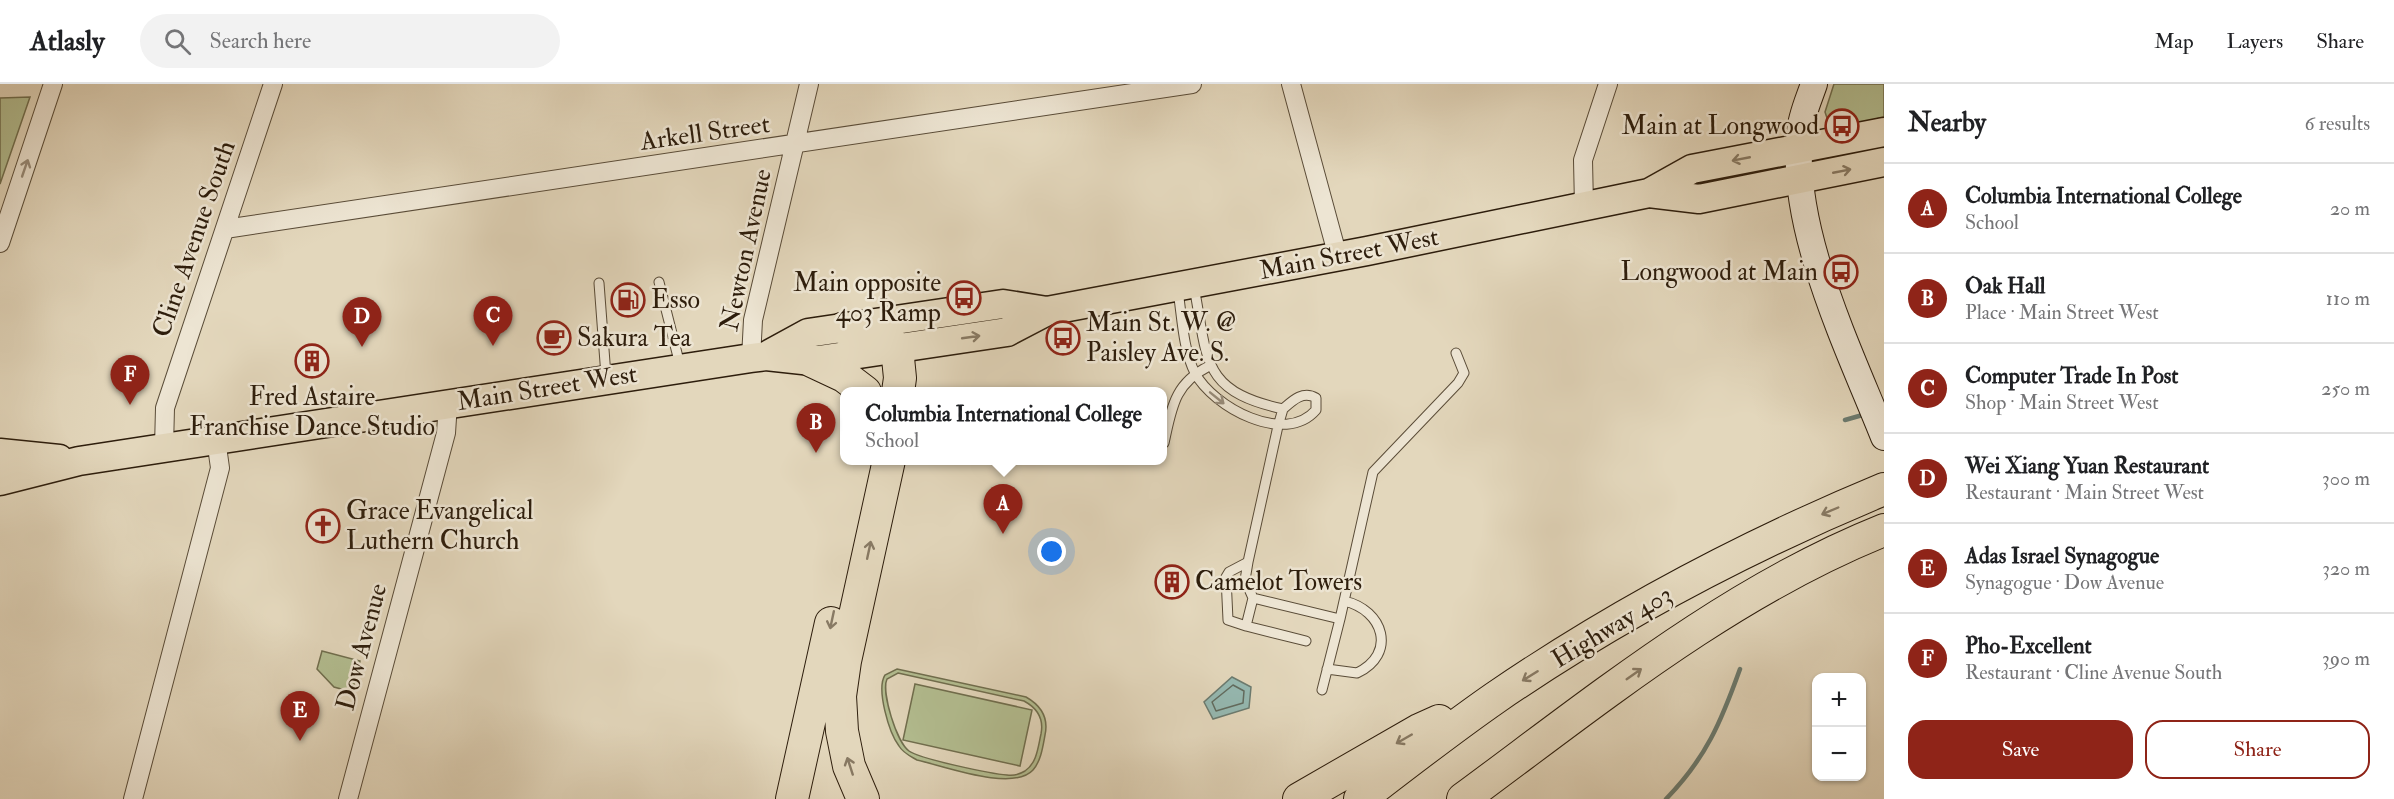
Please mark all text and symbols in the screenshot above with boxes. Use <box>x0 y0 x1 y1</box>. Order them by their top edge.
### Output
search box <box>140 14 560 68</box>
text: Atlasly <box>30 24 104 59</box>
icon: search <box>161 25 194 58</box>
text: Search here <box>209 27 311 55</box>
text: Map <box>2154 28 2194 55</box>
text: Layers <box>2227 28 2283 55</box>
text: Share <box>2316 28 2364 55</box>
text: Nearby <box>1908 107 1986 139</box>
street label: Arkell Street <box>637 108 772 158</box>
bus stop icon: Main at Longwood <box>1824 108 1860 144</box>
place label: Main at Longwood <box>1622 110 1819 142</box>
text: 6 results <box>2304 111 2370 136</box>
street label: Cline Avenue South <box>145 136 243 341</box>
one-way arrow <box>1732 154 1752 165</box>
one-way arrow <box>21 159 32 178</box>
one-way arrow <box>1833 164 1852 176</box>
street label: Newton Avenue <box>713 166 779 334</box>
text: Columbia International College <box>1965 182 2242 210</box>
text: A <box>1921 196 1934 221</box>
text: 20 m <box>2330 196 2370 221</box>
text: School <box>1965 210 2019 235</box>
street label: Main Street West <box>1257 221 1441 287</box>
bus stop icon: Longwood at Main <box>1823 254 1859 290</box>
place label: Longwood at Main <box>1621 256 1818 288</box>
place label: Main opposite 403 Ramp <box>793 267 941 330</box>
text: Oak Hall <box>1965 272 2045 300</box>
bus stop icon: Main opposite 403 Ramp <box>946 280 982 316</box>
fuel station icon: Esso <box>610 282 646 318</box>
place label: Esso <box>651 284 700 316</box>
text: B <box>1921 286 1934 311</box>
text: 110 m <box>2326 286 2370 311</box>
pin: C <box>474 296 512 346</box>
pin: D <box>342 298 382 347</box>
text: Place · Main Street West <box>1965 300 2159 325</box>
place label: Main St. W. @ Paisley Ave. S. <box>1086 307 1236 369</box>
cafe icon: Sakura Tea <box>536 320 572 356</box>
bus stop icon: Main St. W. @ Paisley Ave. S. <box>1045 320 1081 356</box>
place label: Sakura Tea <box>577 322 692 354</box>
one-way arrow <box>961 332 980 343</box>
building icon: Fred Astaire Franchise Dance Studio <box>294 343 330 379</box>
pin: F <box>110 356 150 405</box>
street label: Main Street West <box>455 358 639 418</box>
text: Computer Trade In Post <box>1965 362 2178 390</box>
text: C <box>1920 376 1935 401</box>
text: 250 m <box>2321 376 2370 401</box>
place label: Fred Astaire Franchise Dance Studio <box>189 381 435 443</box>
popup <box>840 387 1167 465</box>
text: Shop · Main Street West <box>1965 390 2159 415</box>
one-way arrow <box>1209 392 1225 405</box>
text: Columbia International College <box>865 400 1142 428</box>
pin: B <box>796 404 836 453</box>
text: School <box>865 428 919 453</box>
text: Wei Xiang Yuan Restaurant <box>1965 452 2209 480</box>
text: D <box>1919 466 1936 491</box>
text: 300 m <box>2322 466 2370 491</box>
text: Restaurant · Main Street West <box>1965 480 2204 505</box>
pin: A <box>984 484 1022 534</box>
place label: Grace Evangelical Luthern Church <box>346 495 534 557</box>
one-way arrow <box>1821 507 1839 518</box>
church icon: Grace Evangelical Luthern Church <box>305 508 341 544</box>
your location <box>1037 537 1066 566</box>
one-way arrow <box>864 540 875 560</box>
text: Adas Israel Synagogue <box>1965 542 2159 570</box>
text: E <box>1920 556 1935 581</box>
text: 320 m <box>2322 556 2370 581</box>
building icon: Camelot Towers <box>1154 564 1190 600</box>
place label: Camelot Towers <box>1195 566 1362 598</box>
text: Synagogue · Dow Avenue <box>1965 570 2164 595</box>
street label: Highway 403 <box>1546 579 1678 675</box>
street label: Dow Avenue <box>330 580 394 714</box>
one-way arrow <box>825 610 837 629</box>
text: Pho-Excellent <box>1965 632 2092 660</box>
text: F <box>1921 646 1934 671</box>
text: 390 m <box>2322 646 2370 671</box>
text: Restaurant · Cline Avenue South <box>1965 660 2222 685</box>
one-way arrow <box>1626 668 1642 680</box>
one-way arrow <box>1522 669 1539 682</box>
map controls <box>1812 673 1866 781</box>
button: + <box>1812 673 1866 727</box>
pin: E <box>280 692 320 741</box>
button: Save <box>1908 720 2133 779</box>
button: Share <box>2145 720 2370 779</box>
button: − <box>1812 727 1866 781</box>
one-way arrow <box>1395 733 1412 745</box>
one-way arrow <box>844 757 855 776</box>

